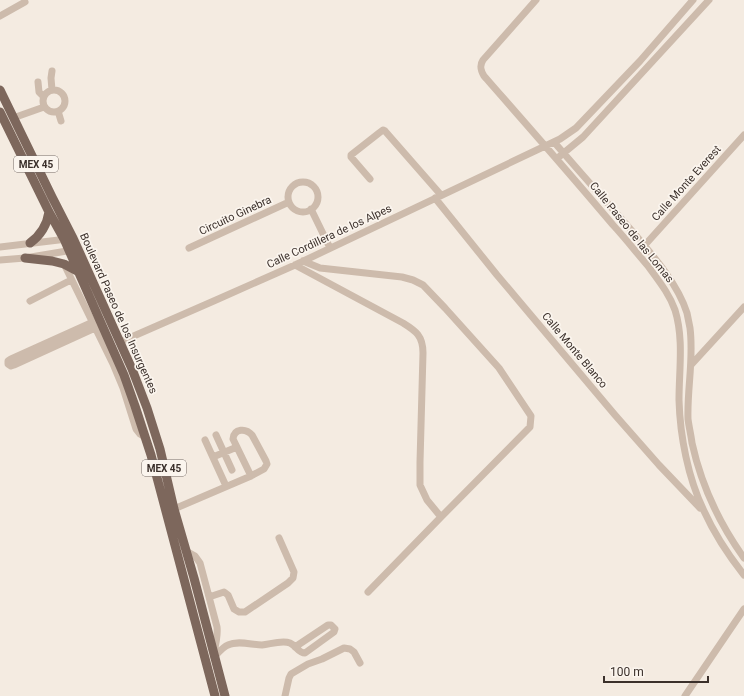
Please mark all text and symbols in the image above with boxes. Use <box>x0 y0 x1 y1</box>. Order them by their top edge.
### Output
street label: Calle Monte Everest <box>649 143 724 224</box>
road number: MEX 45 <box>14 156 58 172</box>
street label: Calle Paseo de las Lomas <box>587 179 676 286</box>
street label: Circuito Ginebra <box>197 193 273 238</box>
street label: Calle Cordillera de los Alpes <box>265 202 394 271</box>
street label: Boulevard Paseo de los Insurgentes <box>77 231 160 396</box>
street label: Calle Monte Blanco <box>539 310 610 391</box>
road number: MEX 45 <box>142 460 186 476</box>
scale bar <box>604 658 708 684</box>
text: 100 m <box>610 665 644 679</box>

